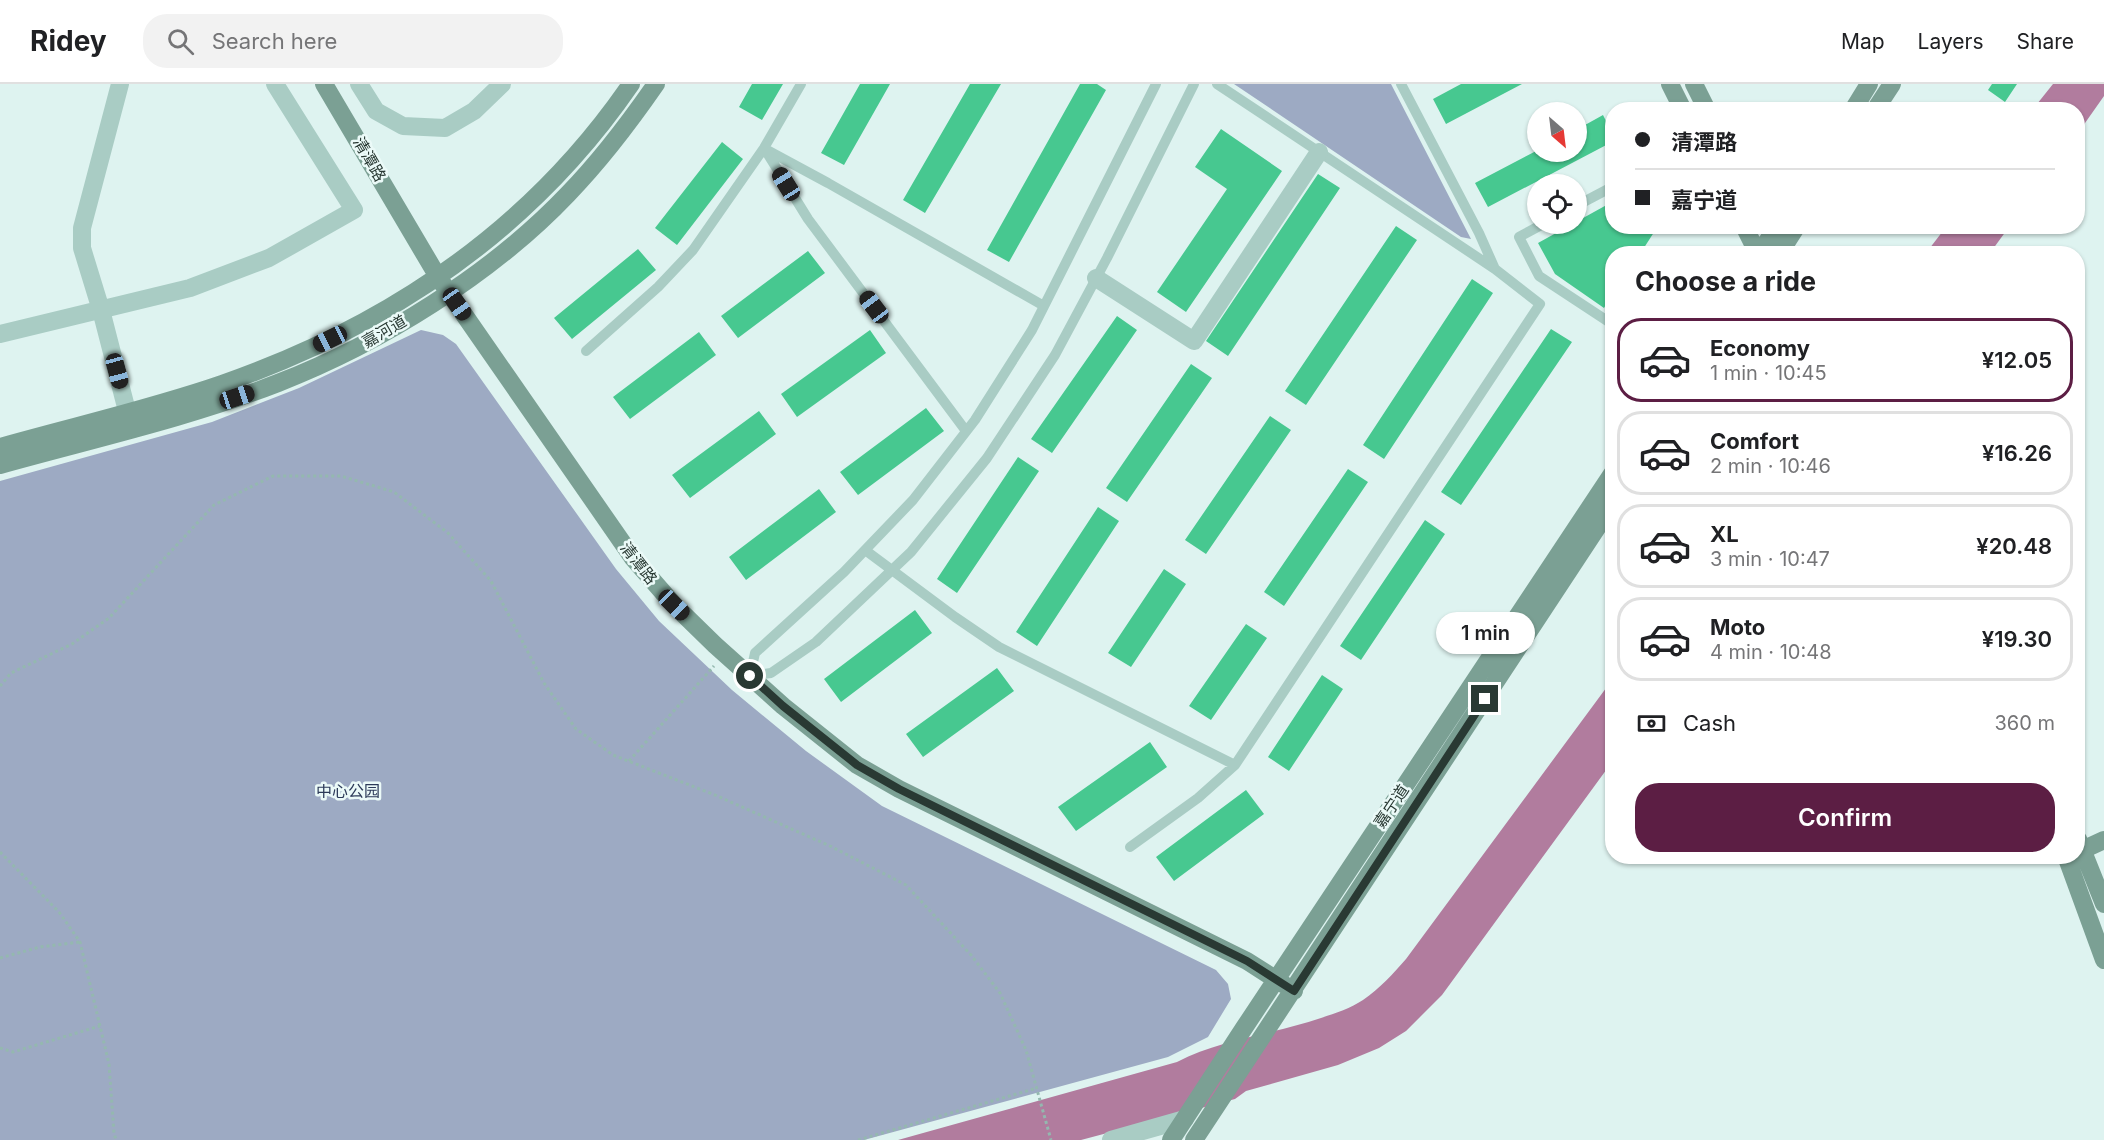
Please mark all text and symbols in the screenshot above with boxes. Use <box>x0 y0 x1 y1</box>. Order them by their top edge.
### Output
search box <box>143 14 563 68</box>
text: Ridey <box>30 24 107 58</box>
icon: search <box>164 25 197 58</box>
text: Search here <box>212 28 337 54</box>
text: Map <box>1841 29 1885 54</box>
text: Layers <box>1918 29 1984 54</box>
text: Share <box>2017 29 2074 54</box>
north arrow <box>1527 102 1587 162</box>
map controls <box>1527 102 1587 234</box>
text: 清潭路 <box>1671 129 1737 155</box>
street label: 清潭路 <box>349 133 391 185</box>
car <box>769 164 803 204</box>
button: locate <box>1527 174 1587 234</box>
text: 嘉宁道 <box>1671 187 1737 213</box>
text: Choose a ride <box>1635 265 1816 298</box>
car <box>439 284 475 324</box>
car <box>856 287 892 327</box>
street label: 嘉河道 <box>358 310 410 352</box>
car <box>310 323 350 355</box>
icon: car <box>1638 333 1692 387</box>
text: Economy <box>1710 335 1810 361</box>
text: ¥12.05 <box>1982 347 2052 373</box>
car <box>104 351 130 391</box>
text: 1 min · 10:45 <box>1710 361 1827 385</box>
car <box>217 383 257 411</box>
icon: car <box>1638 426 1692 480</box>
text: Comfort <box>1710 428 1799 454</box>
text: ¥16.26 <box>1982 440 2052 466</box>
text: 2 min · 10:46 <box>1710 454 1831 478</box>
icon: car <box>1638 519 1692 573</box>
text: XL <box>1710 521 1739 547</box>
text: ¥20.48 <box>1976 533 2052 559</box>
street label: 清潭路 <box>616 538 662 588</box>
text: 3 min · 10:47 <box>1710 547 1830 571</box>
car <box>655 586 693 624</box>
callout: 1 min <box>1436 612 1534 654</box>
icon: car <box>1638 612 1692 666</box>
text: Moto <box>1710 614 1765 640</box>
text: 1 min <box>1461 621 1510 645</box>
text: ¥19.30 <box>1982 626 2052 652</box>
text: 4 min · 10:48 <box>1710 640 1832 664</box>
route start <box>736 662 763 689</box>
route end <box>1471 685 1498 712</box>
icon: cash <box>1635 707 1668 740</box>
text: Cash <box>1683 710 1736 736</box>
text: 360 m <box>1994 711 2055 735</box>
park label: 中心公园 <box>316 781 380 801</box>
street label: 嘉宁道 <box>1369 781 1413 831</box>
button: Confirm <box>1635 783 2055 852</box>

